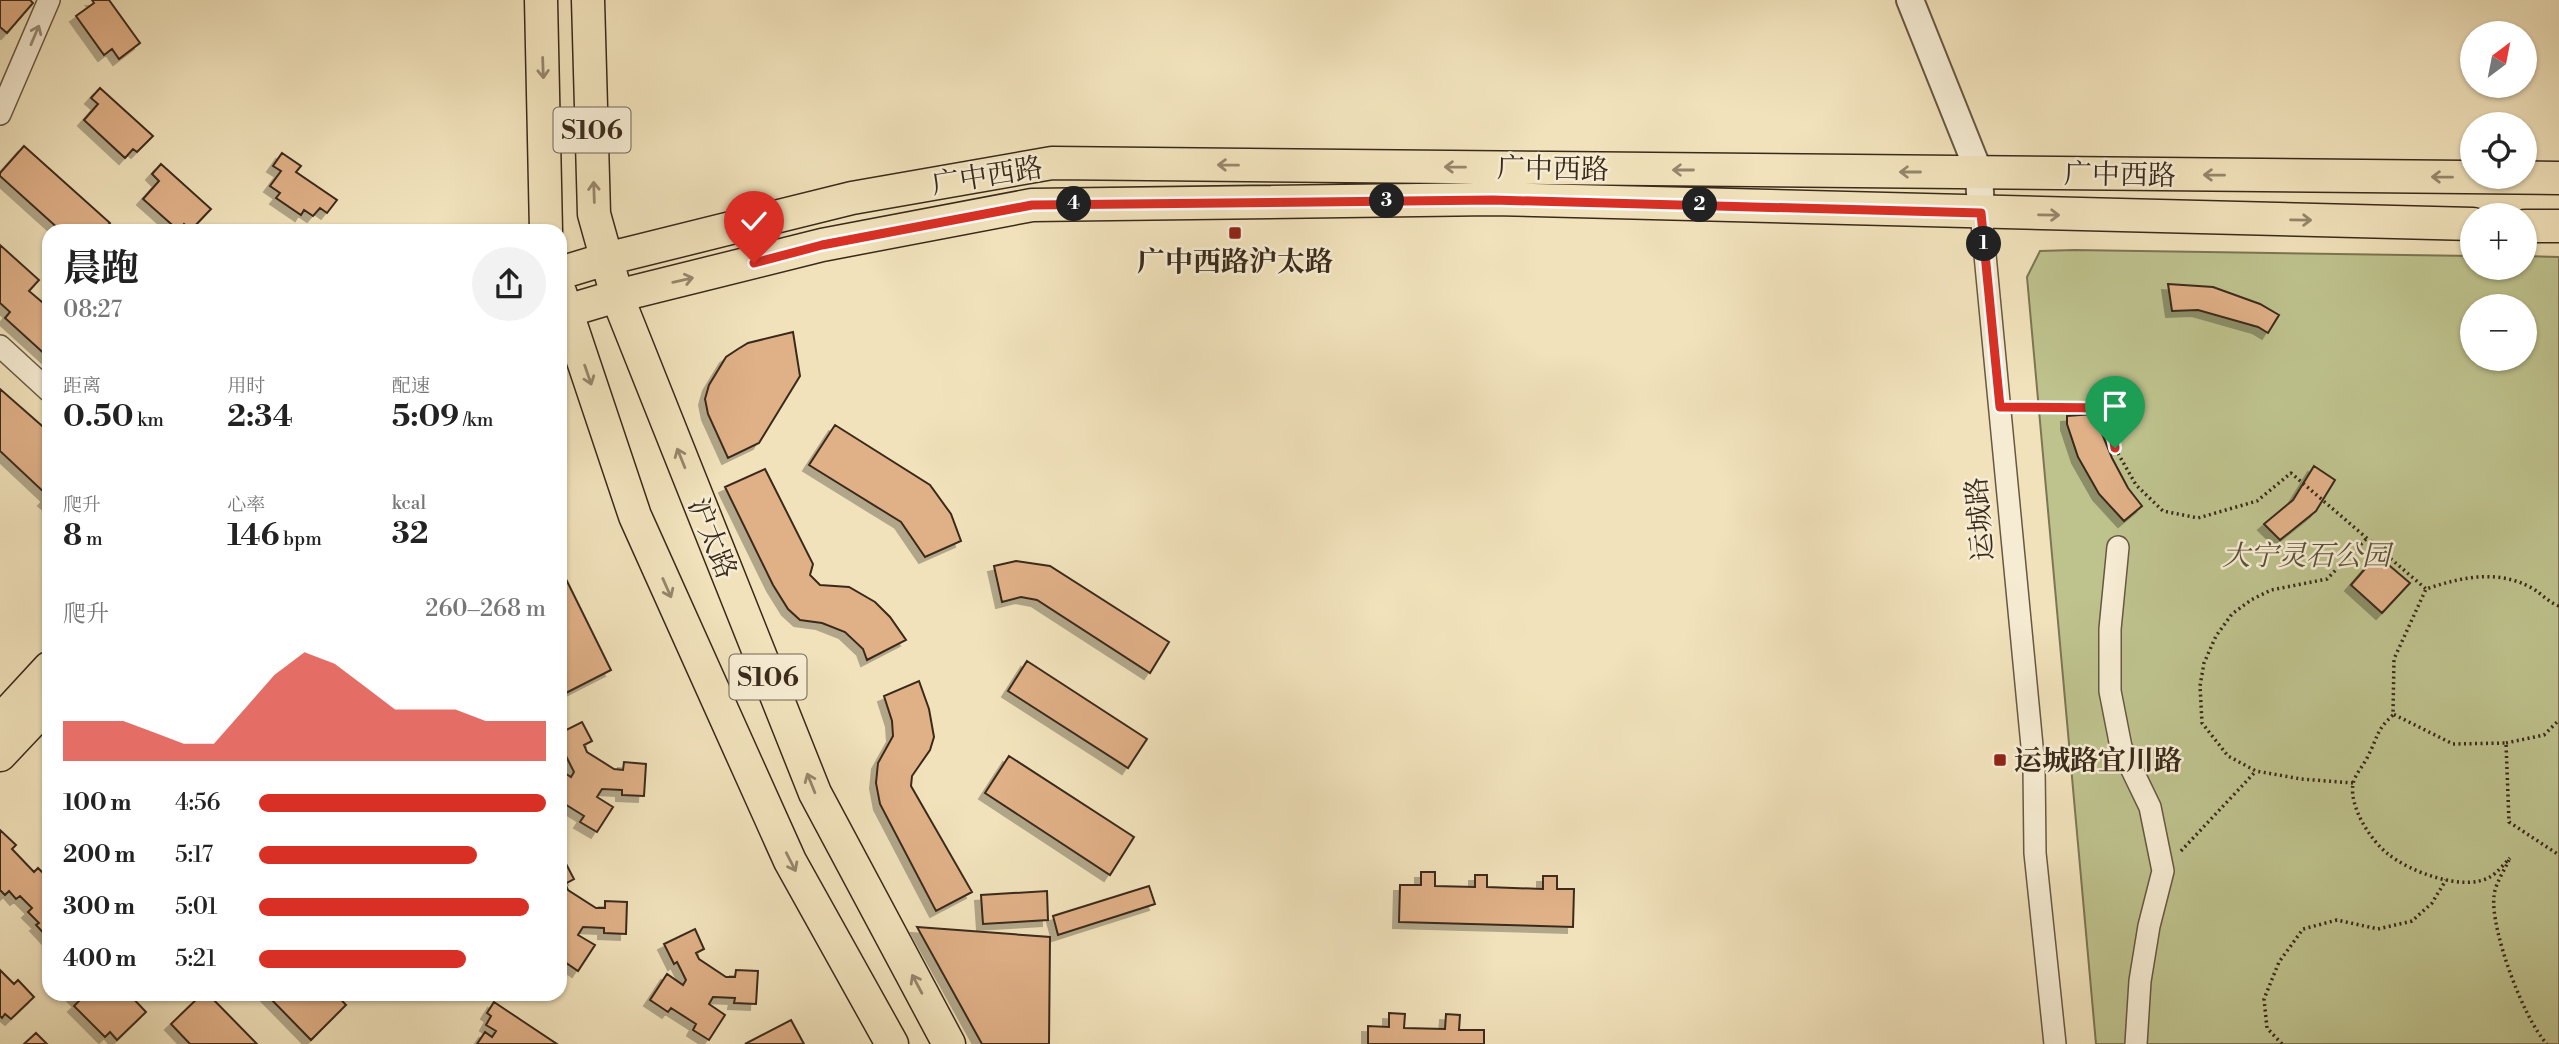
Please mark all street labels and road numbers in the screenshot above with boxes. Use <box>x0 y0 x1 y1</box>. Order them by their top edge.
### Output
road number: S106 <box>554 108 630 153</box>
street label: 广中西路 <box>929 150 1045 203</box>
street label: 广中西路 <box>1497 151 1609 188</box>
street label: 广中西路 <box>2064 157 2176 194</box>
street label: 运城路 <box>1959 475 2002 562</box>
street label: 沪太路 <box>680 493 744 584</box>
road number: S106 <box>730 654 806 699</box>

